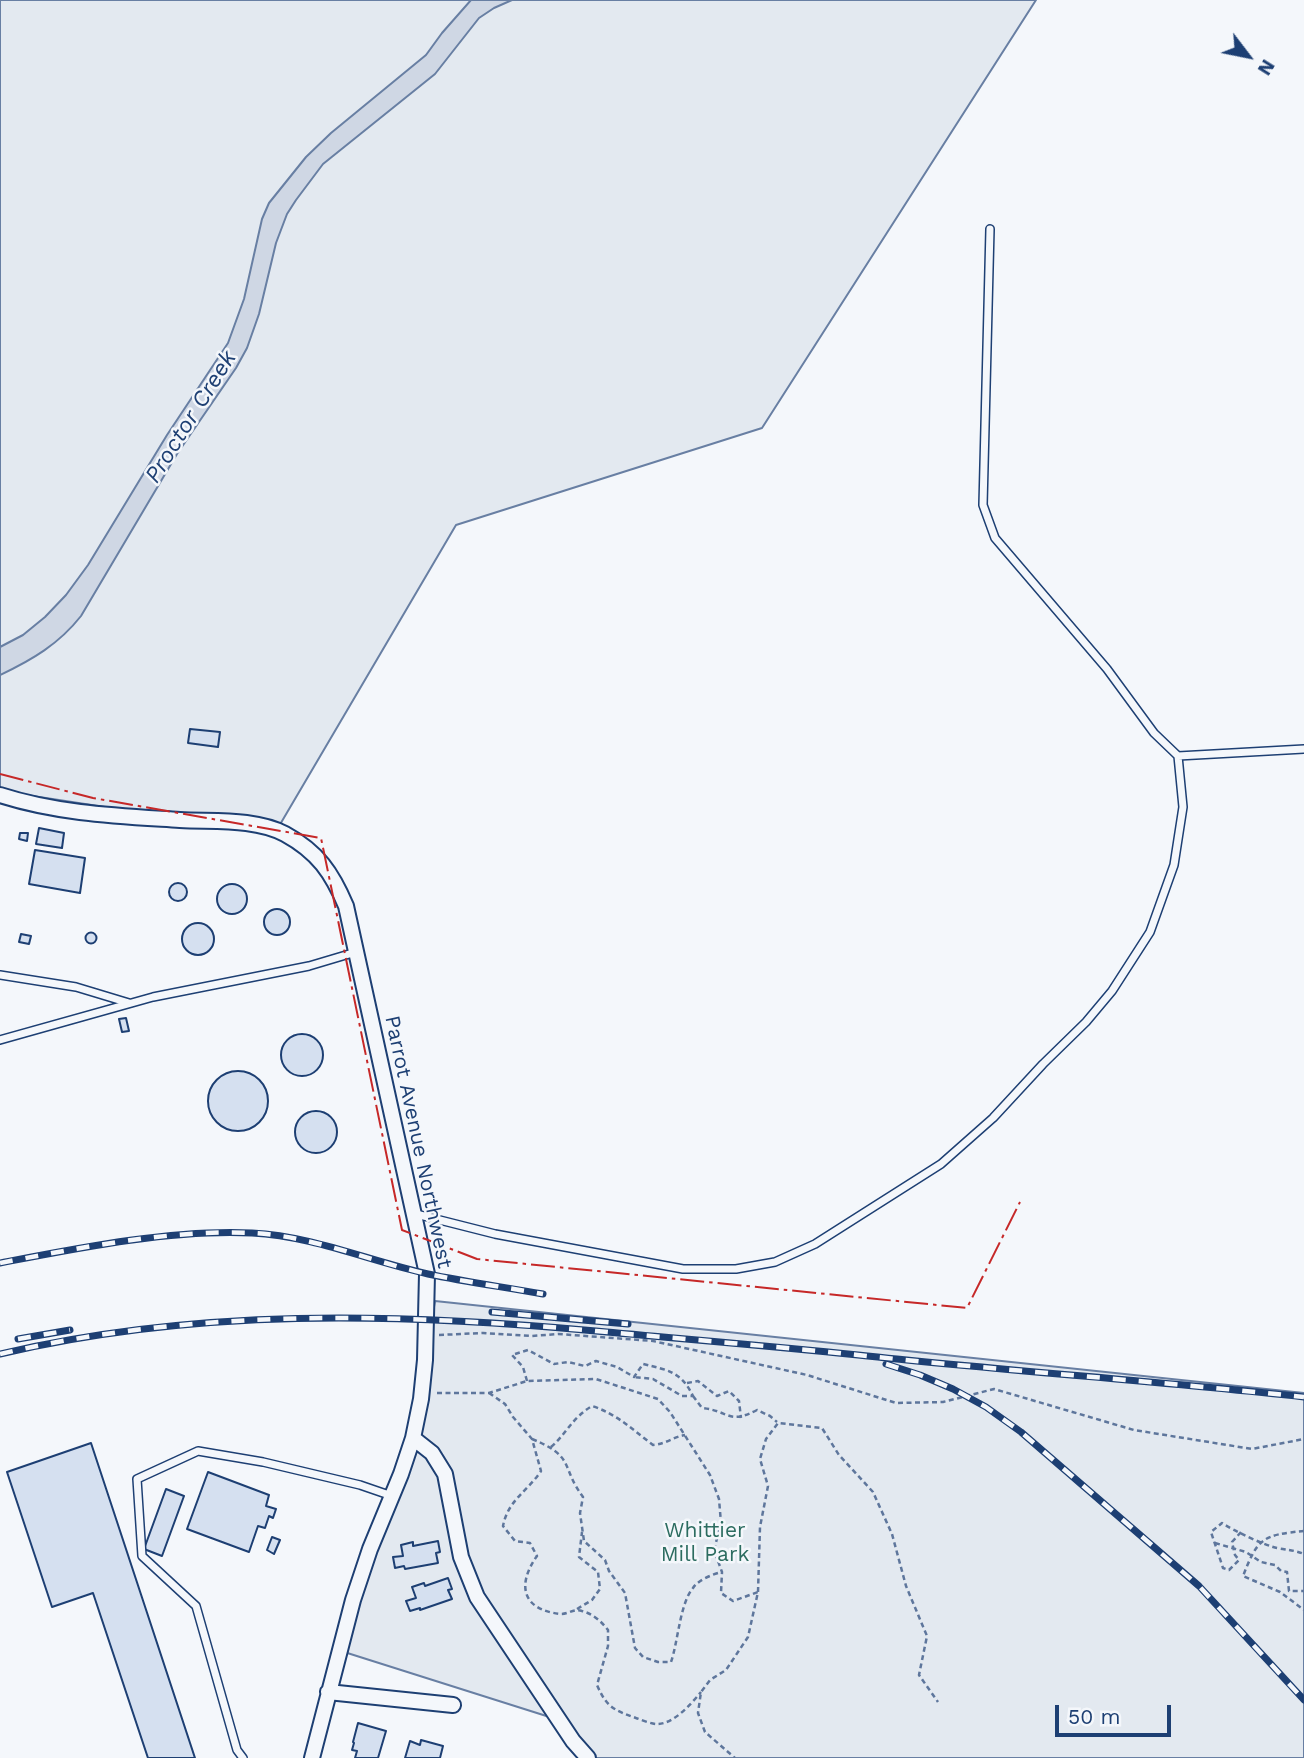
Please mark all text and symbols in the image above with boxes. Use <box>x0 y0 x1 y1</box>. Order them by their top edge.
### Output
north arrow <box>1213 21 1283 91</box>
text: N <box>1253 55 1280 79</box>
water label: Proctor Creek <box>139 346 243 488</box>
street label: Parrot Avenue Northwest <box>379 1013 457 1271</box>
park label: Whittier Mill Park <box>661 1518 749 1568</box>
scale bar <box>1059 1692 1174 1736</box>
text: 50 m <box>1068 1704 1120 1729</box>

